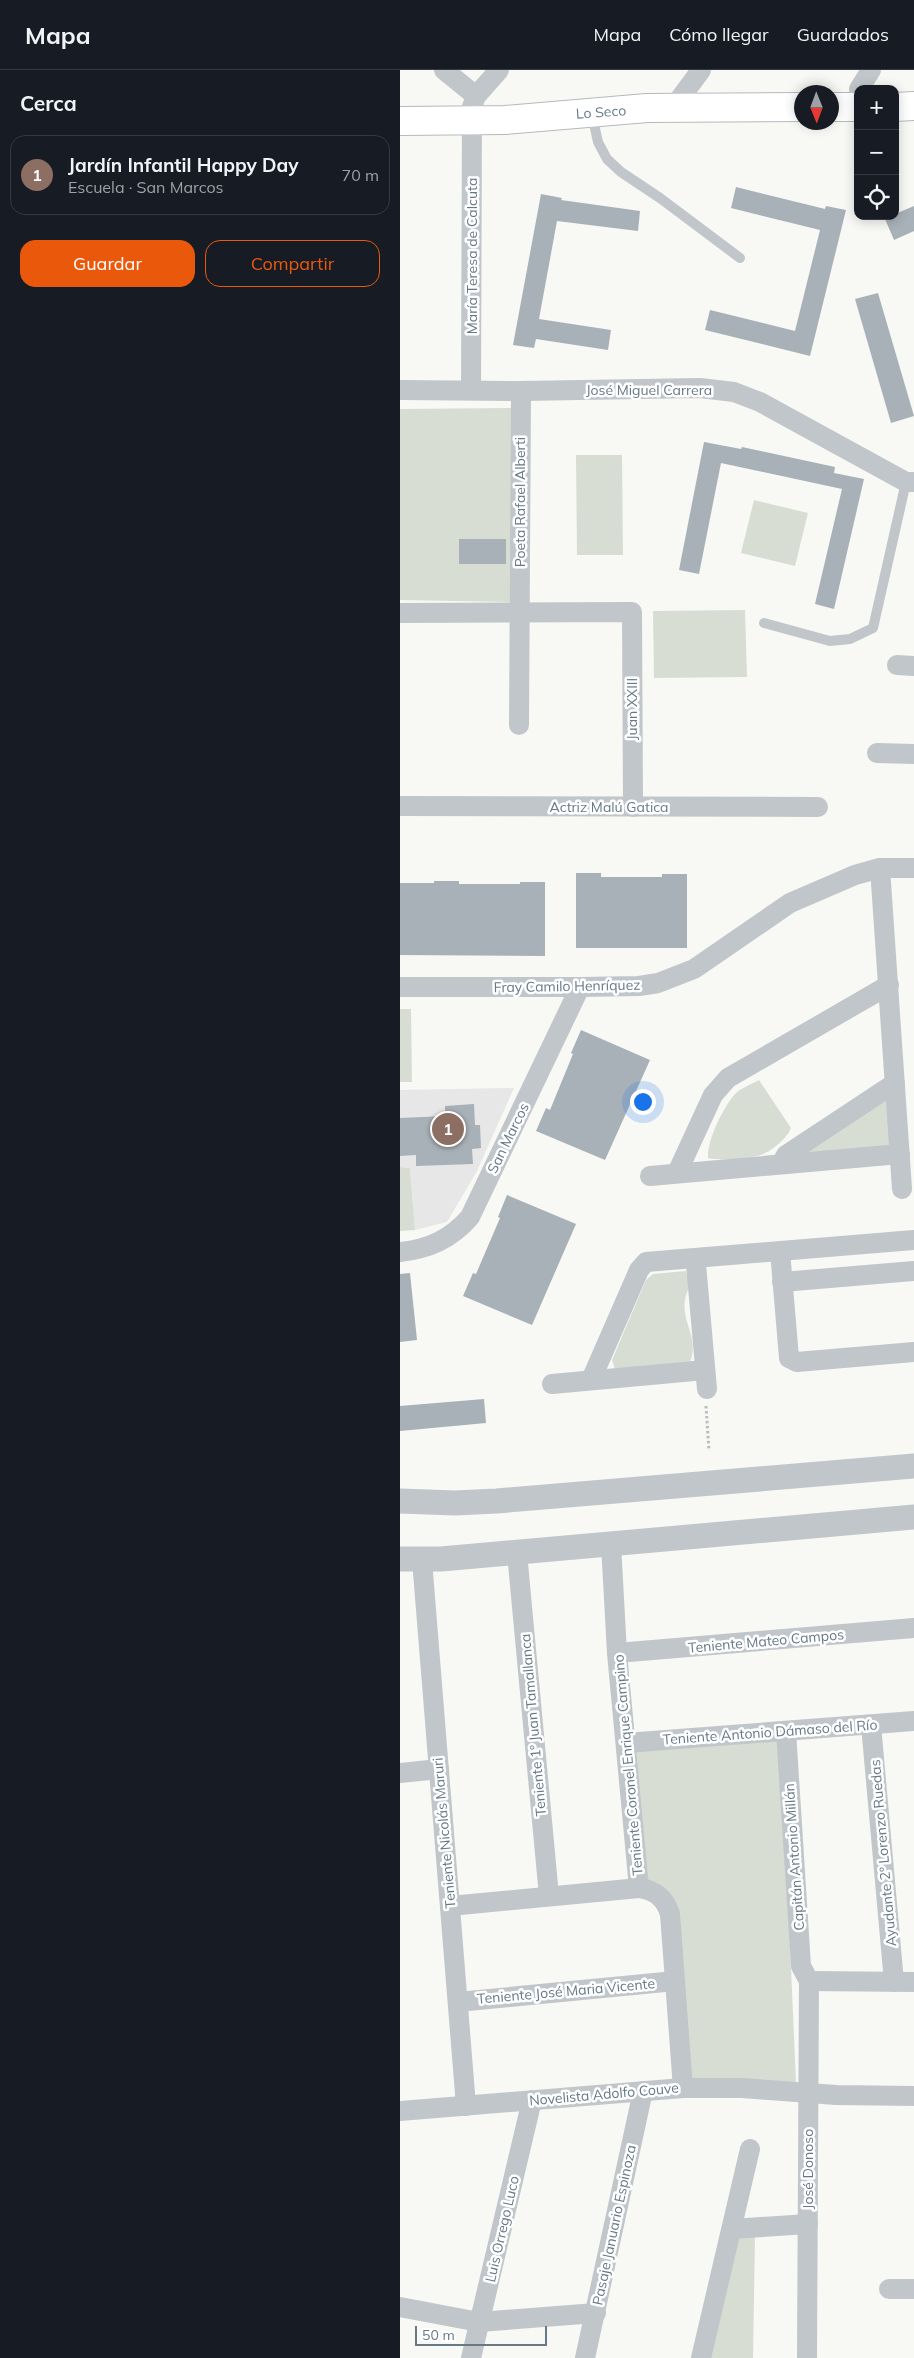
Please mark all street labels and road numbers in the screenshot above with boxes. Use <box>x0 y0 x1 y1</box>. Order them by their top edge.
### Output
street label: Lo Seco <box>575 101 627 123</box>
street label: María Teresa de Calcuta <box>463 178 481 334</box>
street label: José Miguel Carrera <box>586 381 712 399</box>
street label: Poeta Rafael Alberti <box>511 437 529 567</box>
street label: Juan XXIII <box>623 678 641 740</box>
street label: Actriz Malú Gatica <box>549 798 669 816</box>
street label: Fray Camilo Henríquez <box>493 976 641 996</box>
street label: San Marcos <box>483 1100 533 1176</box>
street label: Teniente Mateo Campos <box>687 1625 845 1657</box>
street label: Teniente 1º Juan Tamallanca <box>516 1633 550 1817</box>
street label: Teniente Coronel Enrique Campino <box>609 1654 647 1876</box>
street label: Teniente Antonio Dámaso del Río <box>662 1716 878 1748</box>
street label: Teniente Nicolás Maruri <box>428 1757 460 1909</box>
street label: Ayudante 2º Lorenzo Ruedas <box>866 1759 900 1947</box>
street label: Capitán Antonio Millán <box>780 1783 808 1931</box>
street label: Teniente José Maria Vicente <box>476 1974 656 2008</box>
street label: Novelista Adolfo Couve <box>528 2078 680 2110</box>
street label: José Donoso <box>799 2129 817 2209</box>
street label: Pasaje Januario Espinoza <box>588 2143 640 2307</box>
street label: Luis Orrego Luco <box>481 2174 523 2284</box>

